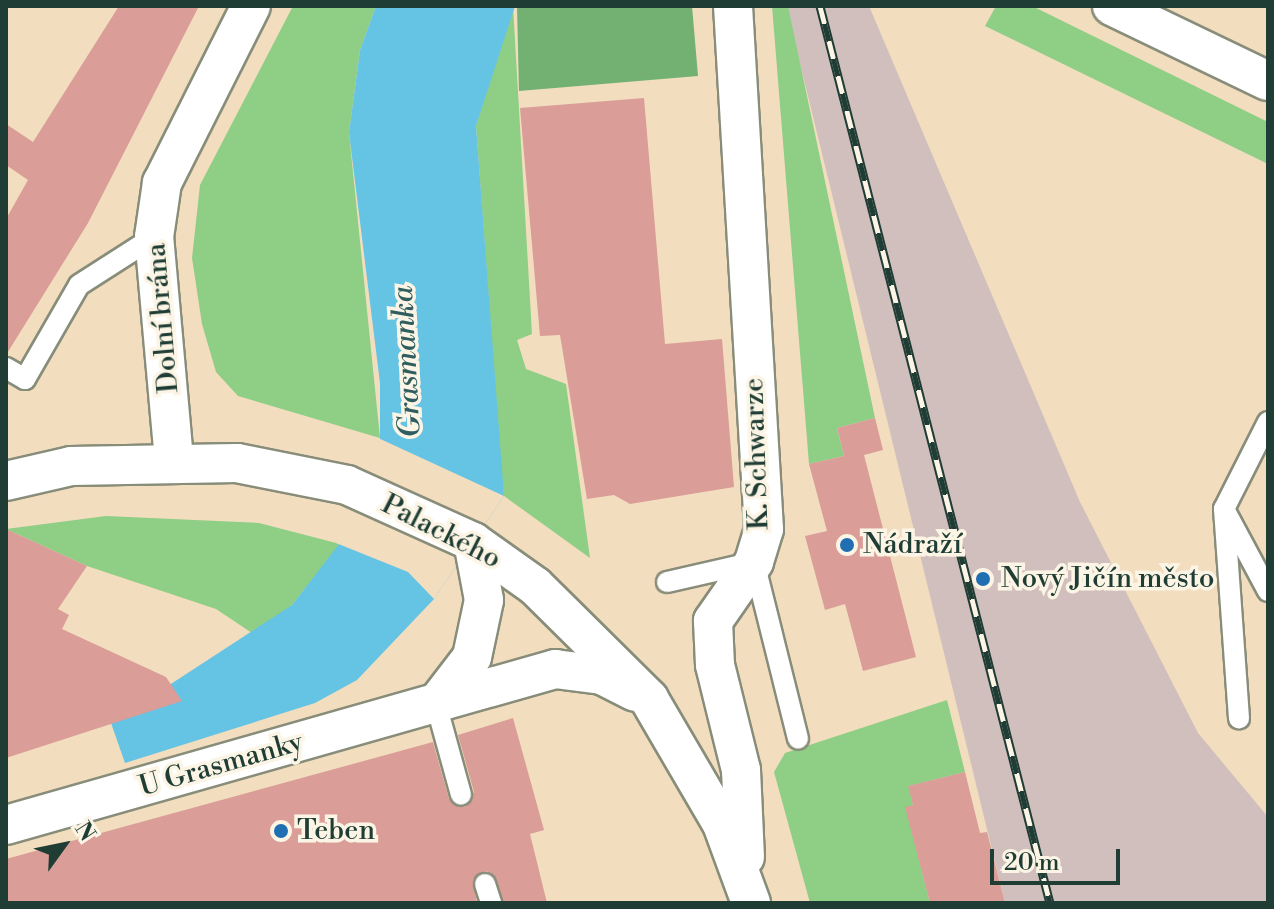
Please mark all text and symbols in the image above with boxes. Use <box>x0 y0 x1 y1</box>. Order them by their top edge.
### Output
street label: Dolní brána <box>140 242 186 394</box>
water label: Grasmanka <box>385 285 429 439</box>
street label: K. Schwarze <box>738 377 776 531</box>
street label: Palackého <box>376 488 506 576</box>
place label: Nádraží <box>863 528 962 562</box>
marker: Nádraží <box>838 536 856 554</box>
place label: Nový Jičín město <box>1001 562 1214 596</box>
marker: Nový Jičín město <box>972 568 994 590</box>
street label: U Grasmanky <box>135 726 307 804</box>
north arrow <box>24 805 104 885</box>
place label: Teben <box>297 814 375 848</box>
text: N <box>68 817 101 846</box>
marker: Teben <box>272 822 290 840</box>
scale bar <box>994 833 1124 883</box>
text: 20 m <box>1004 848 1060 878</box>

